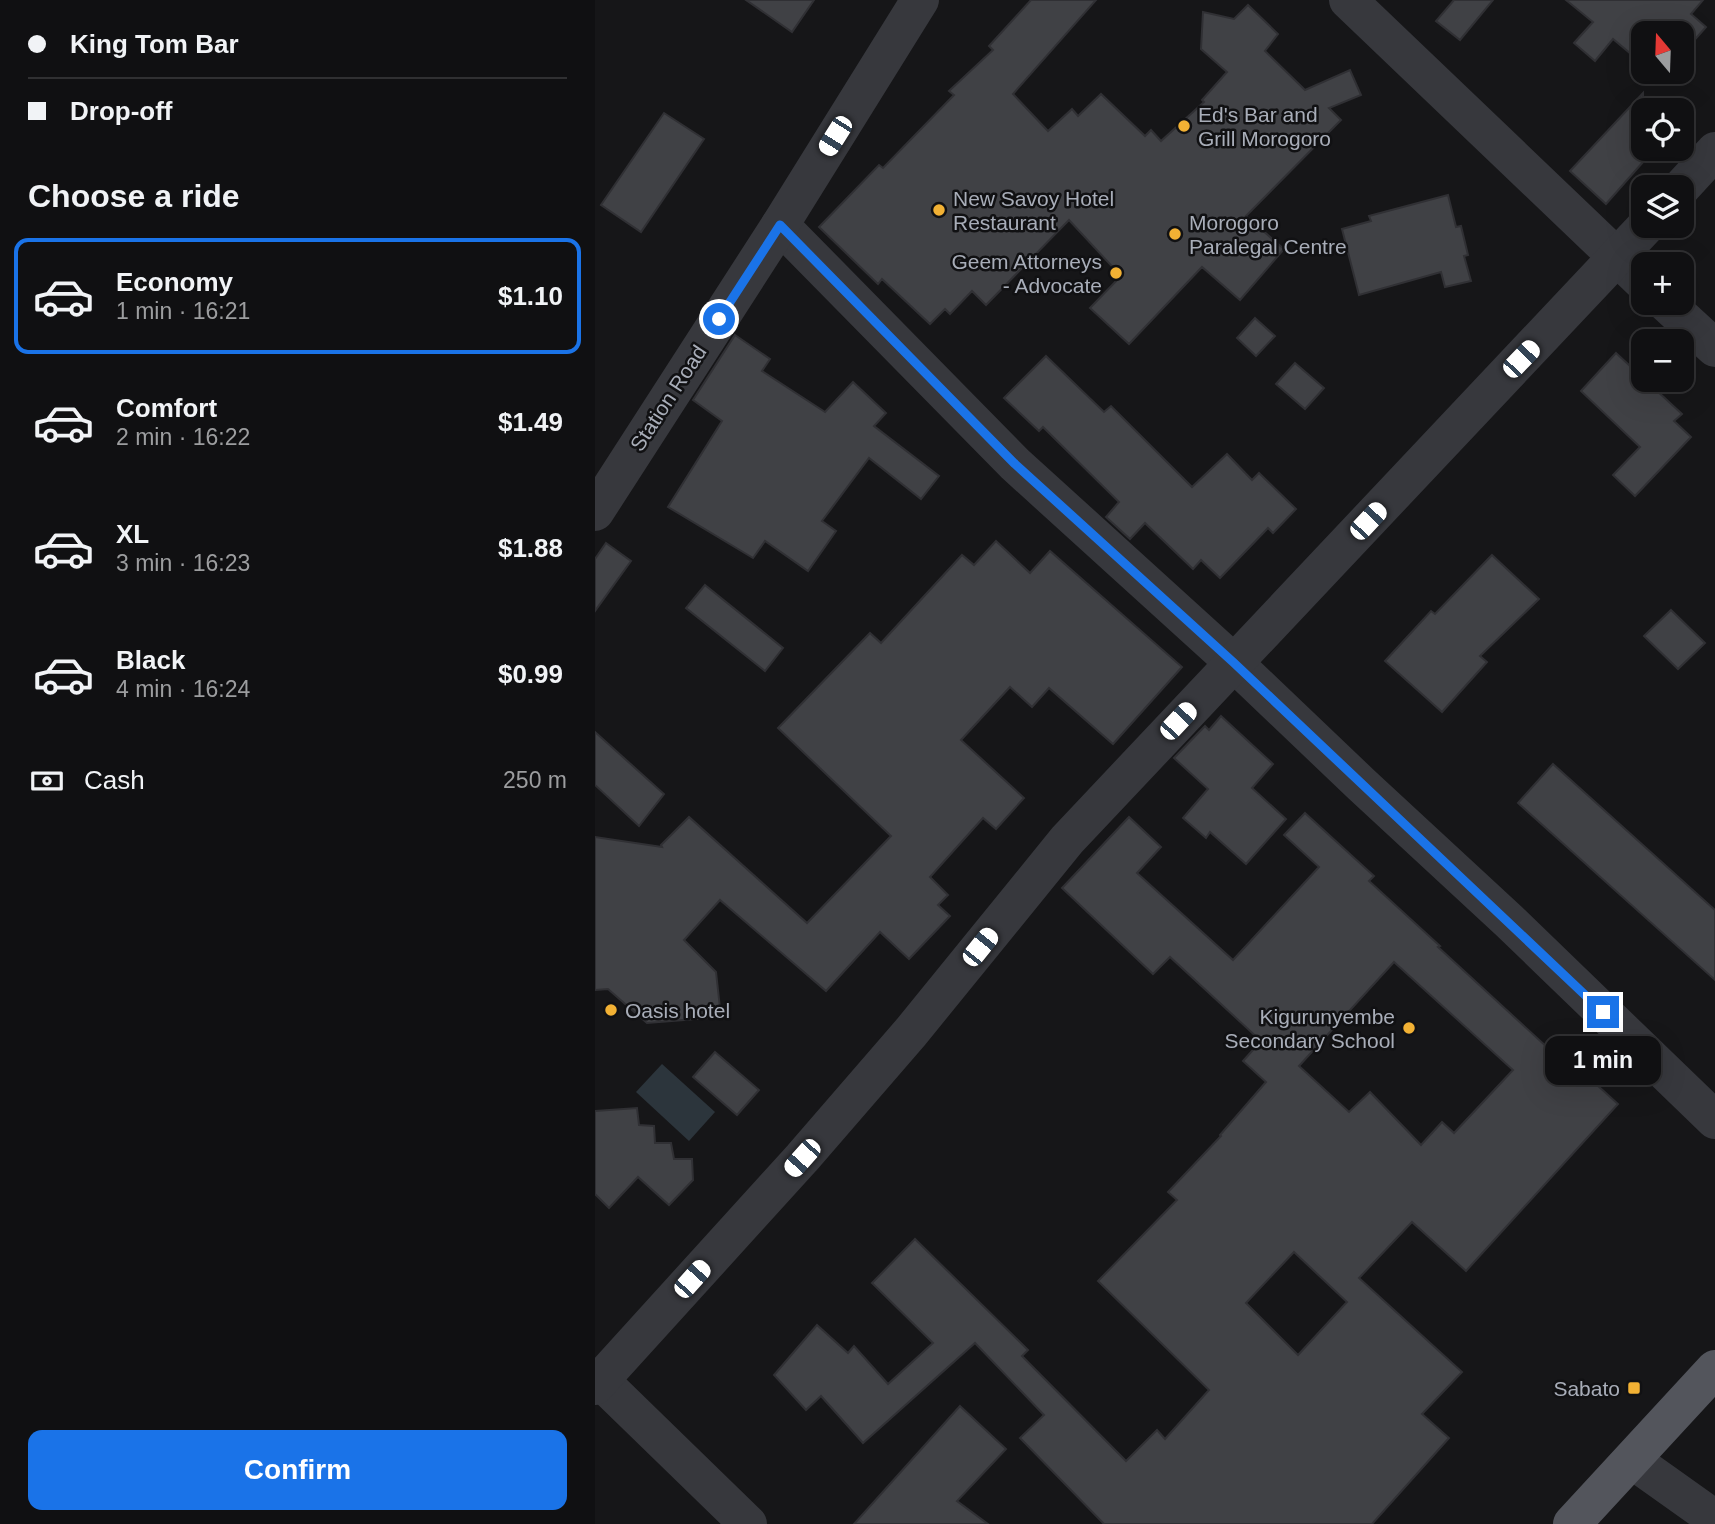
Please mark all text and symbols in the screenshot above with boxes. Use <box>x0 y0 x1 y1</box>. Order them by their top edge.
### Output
north arrow <box>1631 21 1694 84</box>
map controls <box>1631 21 1694 392</box>
text: King Tom Bar <box>70 29 239 59</box>
text: Drop-off <box>70 96 173 126</box>
button: locate <box>1631 98 1694 161</box>
place label: Ed's Bar and Grill Morogoro <box>1198 103 1331 150</box>
car <box>815 113 856 159</box>
marker: Ed's Bar and Grill Morogoro <box>1176 118 1192 134</box>
button: layers <box>1631 175 1694 238</box>
text: Choose a ride <box>28 178 240 214</box>
place label: New Savoy Hotel Restaurant <box>953 187 1114 234</box>
marker: New Savoy Hotel Restaurant <box>931 202 947 218</box>
place label: Morogoro Paralegal Centre <box>1189 211 1347 258</box>
marker: Morogoro Paralegal Centre <box>1167 226 1183 242</box>
place label: Geem Attorneys - Advocate <box>951 250 1102 297</box>
button: + <box>1631 252 1694 315</box>
icon: car <box>32 265 95 328</box>
marker: Geem Attorneys - Advocate <box>1108 265 1124 281</box>
text: Economy <box>116 267 233 297</box>
text: $1.10 <box>498 281 563 311</box>
text: 1 min · 16:21 <box>116 298 250 324</box>
route start <box>703 303 735 335</box>
button: − <box>1631 329 1694 392</box>
car <box>1499 337 1544 381</box>
street label: Station Road <box>625 341 711 455</box>
icon: car <box>32 391 95 454</box>
text: Comfort <box>116 393 217 423</box>
text: $1.49 <box>498 407 563 437</box>
text: 2 min · 16:22 <box>116 424 250 450</box>
car <box>1346 498 1391 544</box>
icon: car <box>32 517 95 580</box>
text: XL <box>116 519 149 549</box>
text: $1.88 <box>498 533 563 563</box>
text: 3 min · 16:23 <box>116 550 250 576</box>
icon: car <box>32 643 95 706</box>
text: Black <box>116 645 185 675</box>
text: $0.99 <box>498 659 563 689</box>
text: 4 min · 16:24 <box>116 676 250 702</box>
car <box>1156 698 1201 744</box>
icon: cash <box>28 762 66 800</box>
text: Cash <box>84 765 145 795</box>
text: 250 m <box>503 767 567 793</box>
car <box>959 924 1002 970</box>
route end <box>1587 996 1619 1028</box>
place label: Oasis hotel <box>625 999 730 1022</box>
marker: Oasis hotel <box>603 1002 619 1018</box>
place label: Kigurunyembe Secondary School <box>1225 1005 1395 1052</box>
marker: Kigurunyembe Secondary School <box>1401 1020 1417 1036</box>
callout: 1 min <box>1545 1036 1661 1086</box>
text: 1 min <box>1573 1047 1633 1073</box>
car <box>781 1135 824 1181</box>
car <box>671 1256 714 1302</box>
place label: Sabato <box>1553 1377 1620 1400</box>
marker: Sabato <box>1626 1380 1642 1396</box>
button: Confirm <box>28 1430 567 1510</box>

